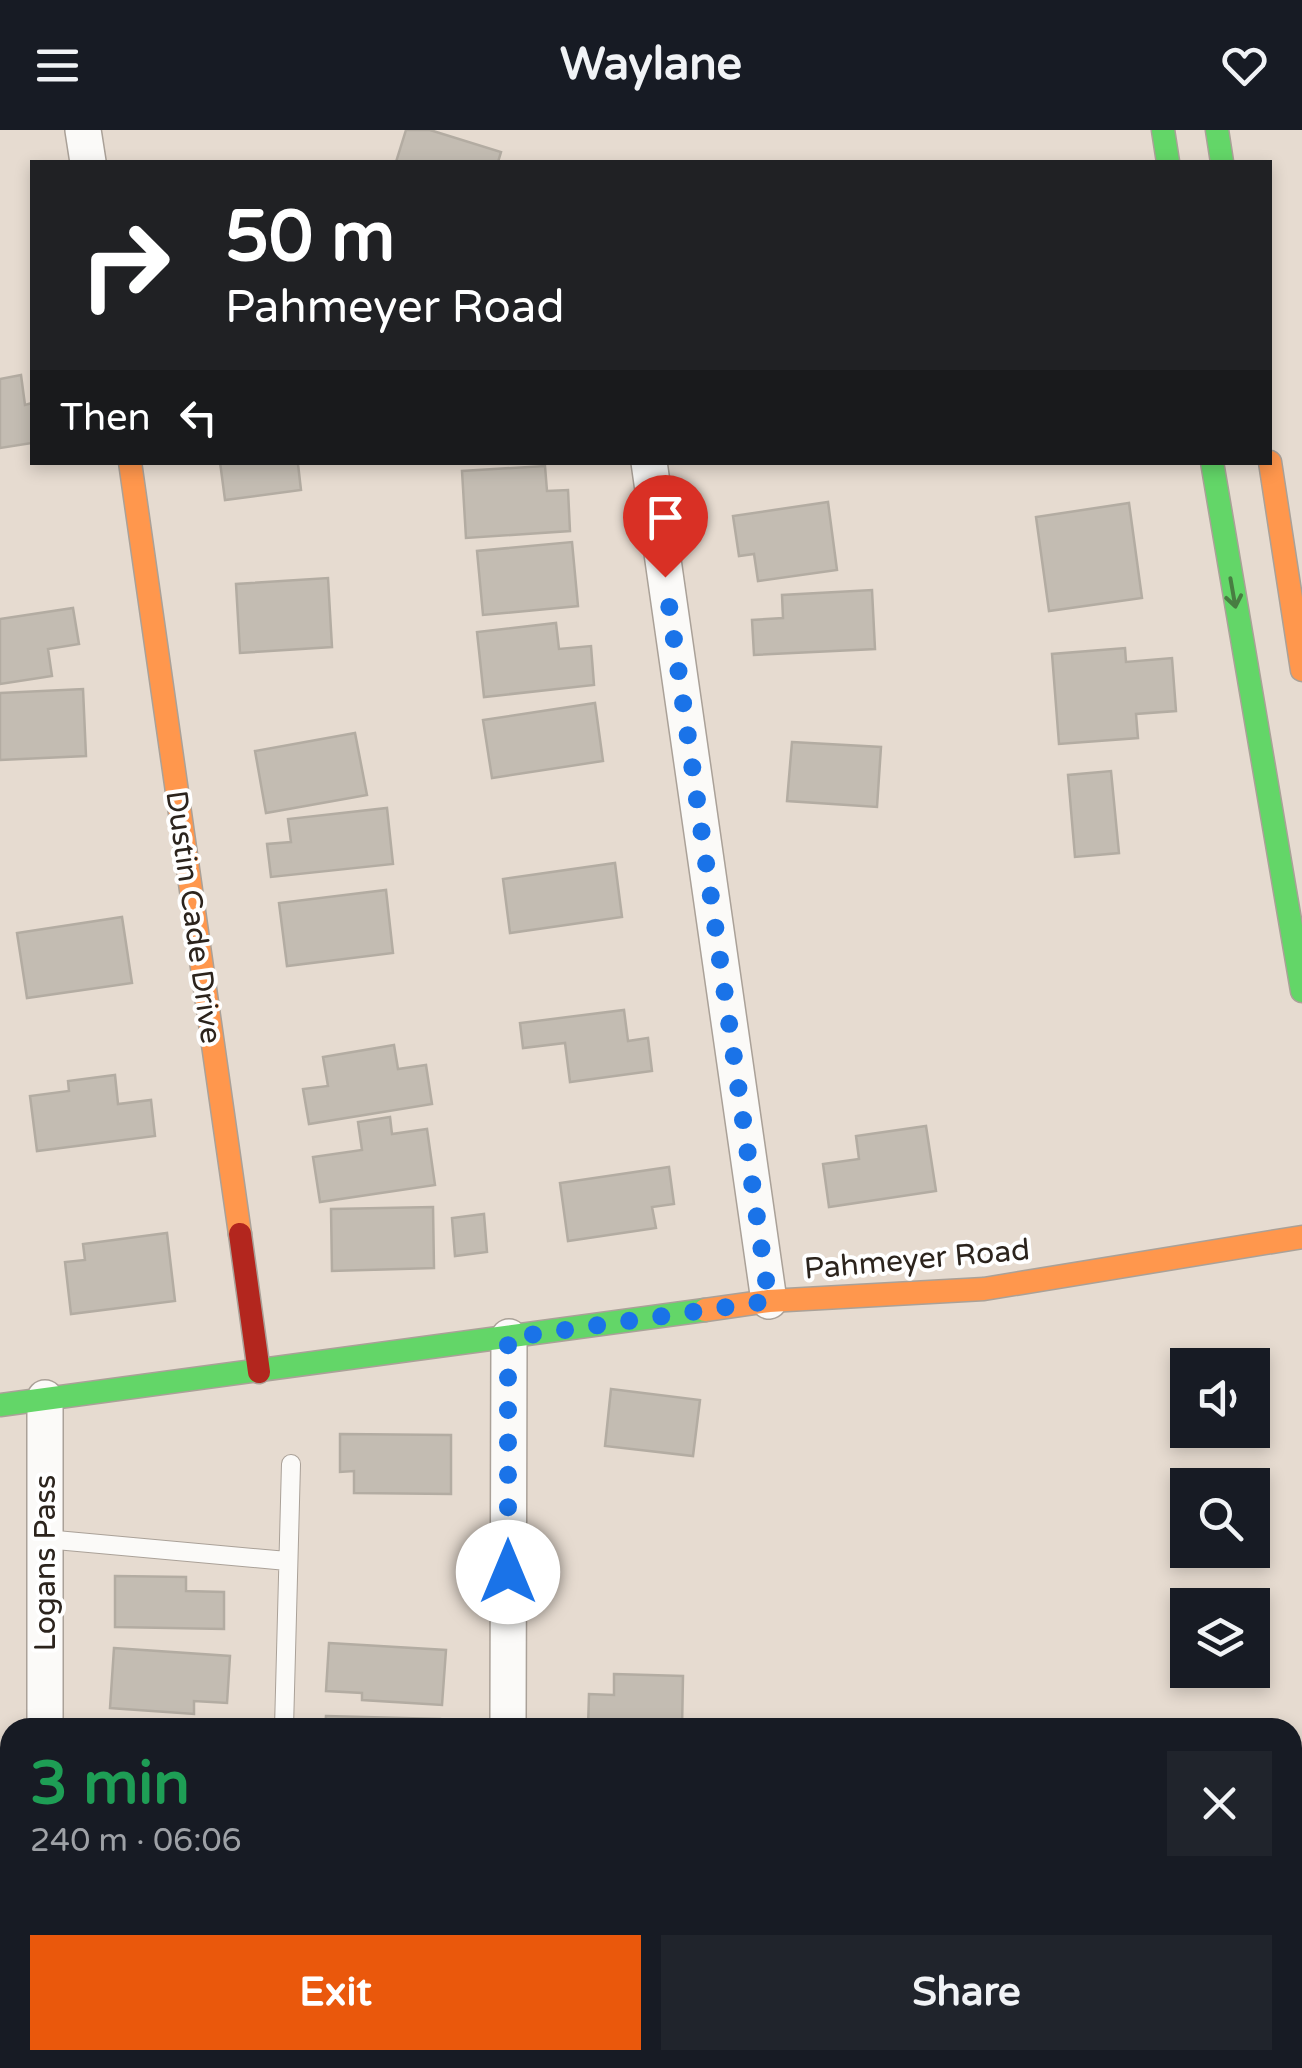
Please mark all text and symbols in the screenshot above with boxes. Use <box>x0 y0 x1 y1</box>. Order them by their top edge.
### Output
icon: menu <box>30 38 85 93</box>
text: Waylane <box>560 38 742 92</box>
icon: heart <box>1217 38 1272 93</box>
text: 50 m <box>225 196 395 280</box>
icon: right <box>60 200 190 330</box>
text: Pahmeyer Road <box>225 281 565 335</box>
icon: left <box>171 390 226 445</box>
text: Then <box>60 395 151 441</box>
pin <box>623 475 708 578</box>
icon: arrive <box>638 490 693 545</box>
one-way arrow <box>1224 577 1243 609</box>
street label: Dustin Cade Drive <box>157 788 230 1046</box>
street label: Pahmeyer Road <box>803 1231 1031 1288</box>
map controls <box>1170 1348 1270 1688</box>
button: sound <box>1170 1348 1270 1448</box>
button: search <box>1170 1468 1270 1568</box>
street label: Logans Pass <box>27 1475 64 1651</box>
position arrow <box>456 1520 560 1624</box>
button: layers <box>1170 1588 1270 1688</box>
text: 3 min <box>30 1748 190 1820</box>
button: close <box>1167 1751 1272 1856</box>
text: 240 m · 06:06 <box>30 1822 242 1860</box>
button: Exit <box>30 1935 641 2050</box>
button: Share <box>661 1935 1272 2050</box>

